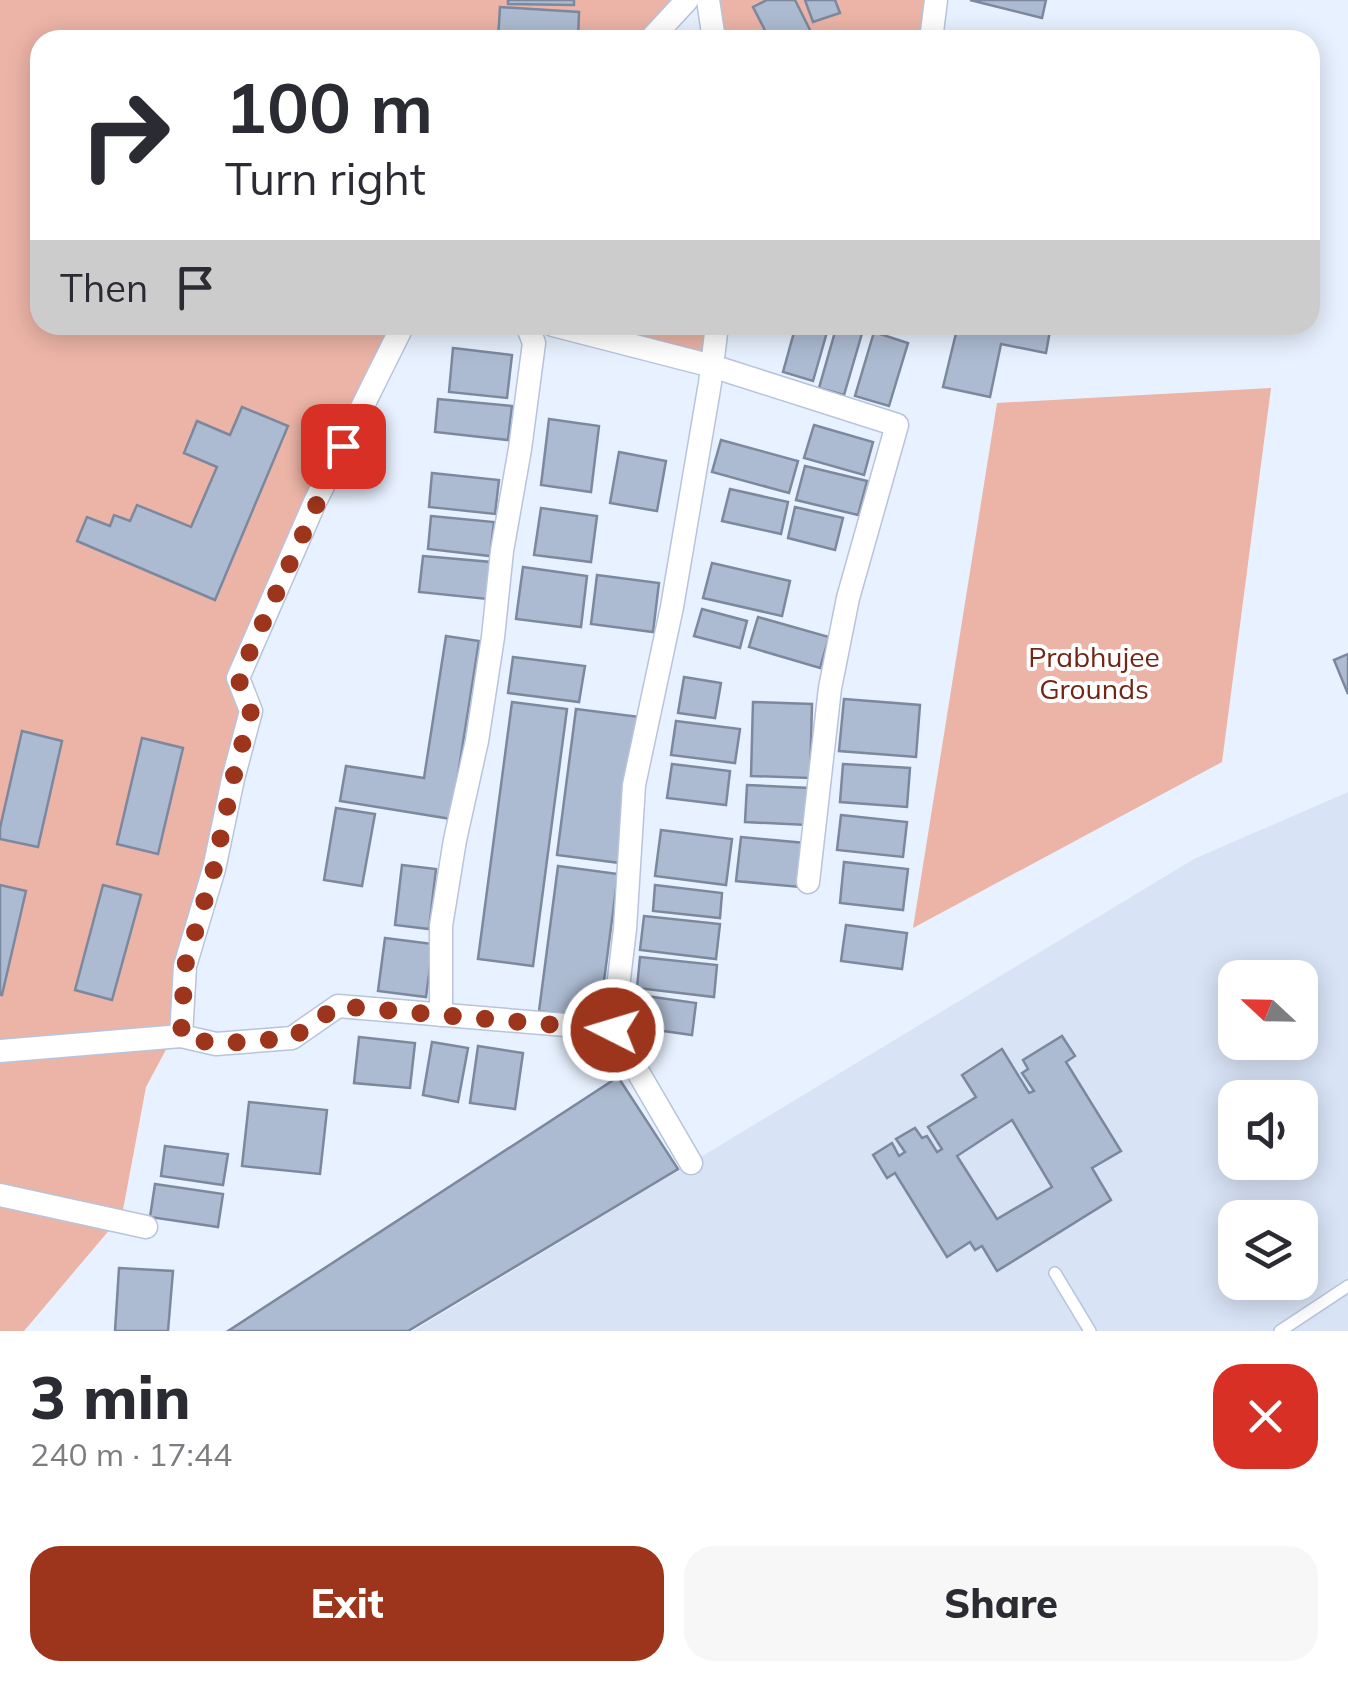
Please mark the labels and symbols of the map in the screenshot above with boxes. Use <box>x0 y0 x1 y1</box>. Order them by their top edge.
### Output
pin <box>301 404 386 489</box>
park label: Prabhujee Grounds <box>1028 639 1160 706</box>
north arrow <box>1218 960 1318 1060</box>
position arrow <box>561 978 665 1082</box>

